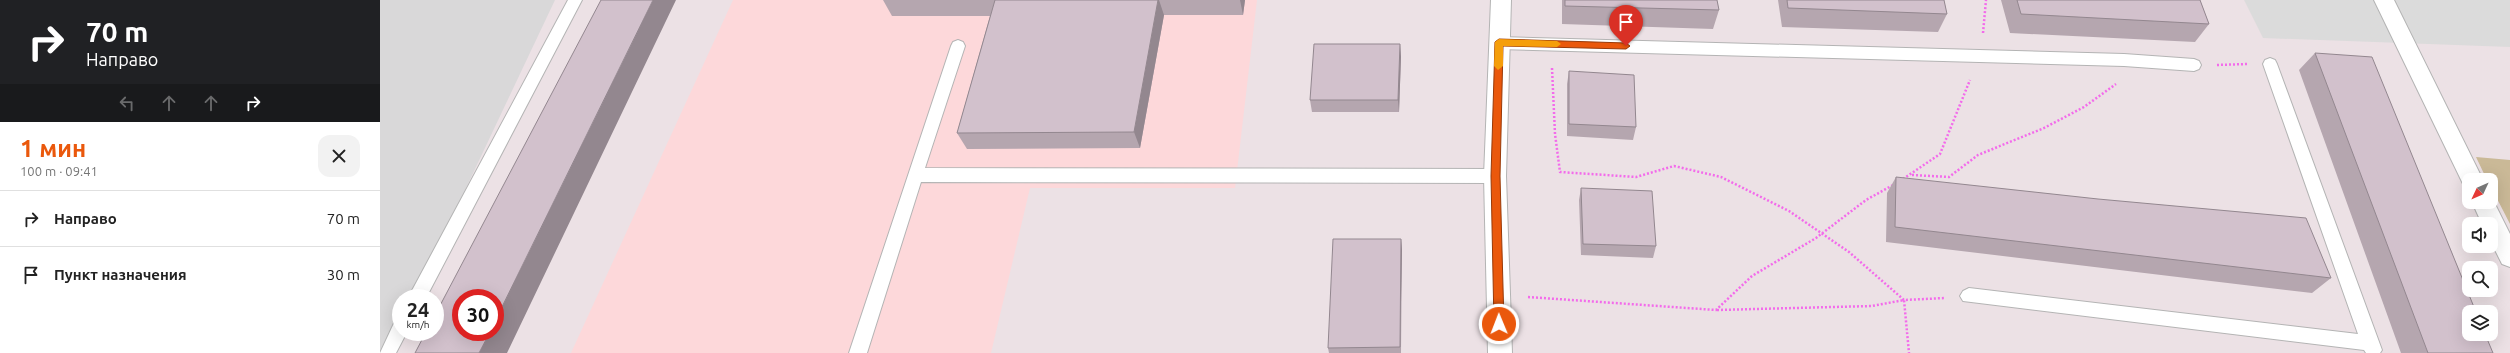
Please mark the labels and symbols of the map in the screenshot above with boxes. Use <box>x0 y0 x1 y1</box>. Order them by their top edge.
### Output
pin <box>1609 5 1643 46</box>
north arrow <box>2462 173 2498 209</box>
speed limit sign: 30 <box>452 289 504 341</box>
position arrow <box>1478 303 1520 345</box>

